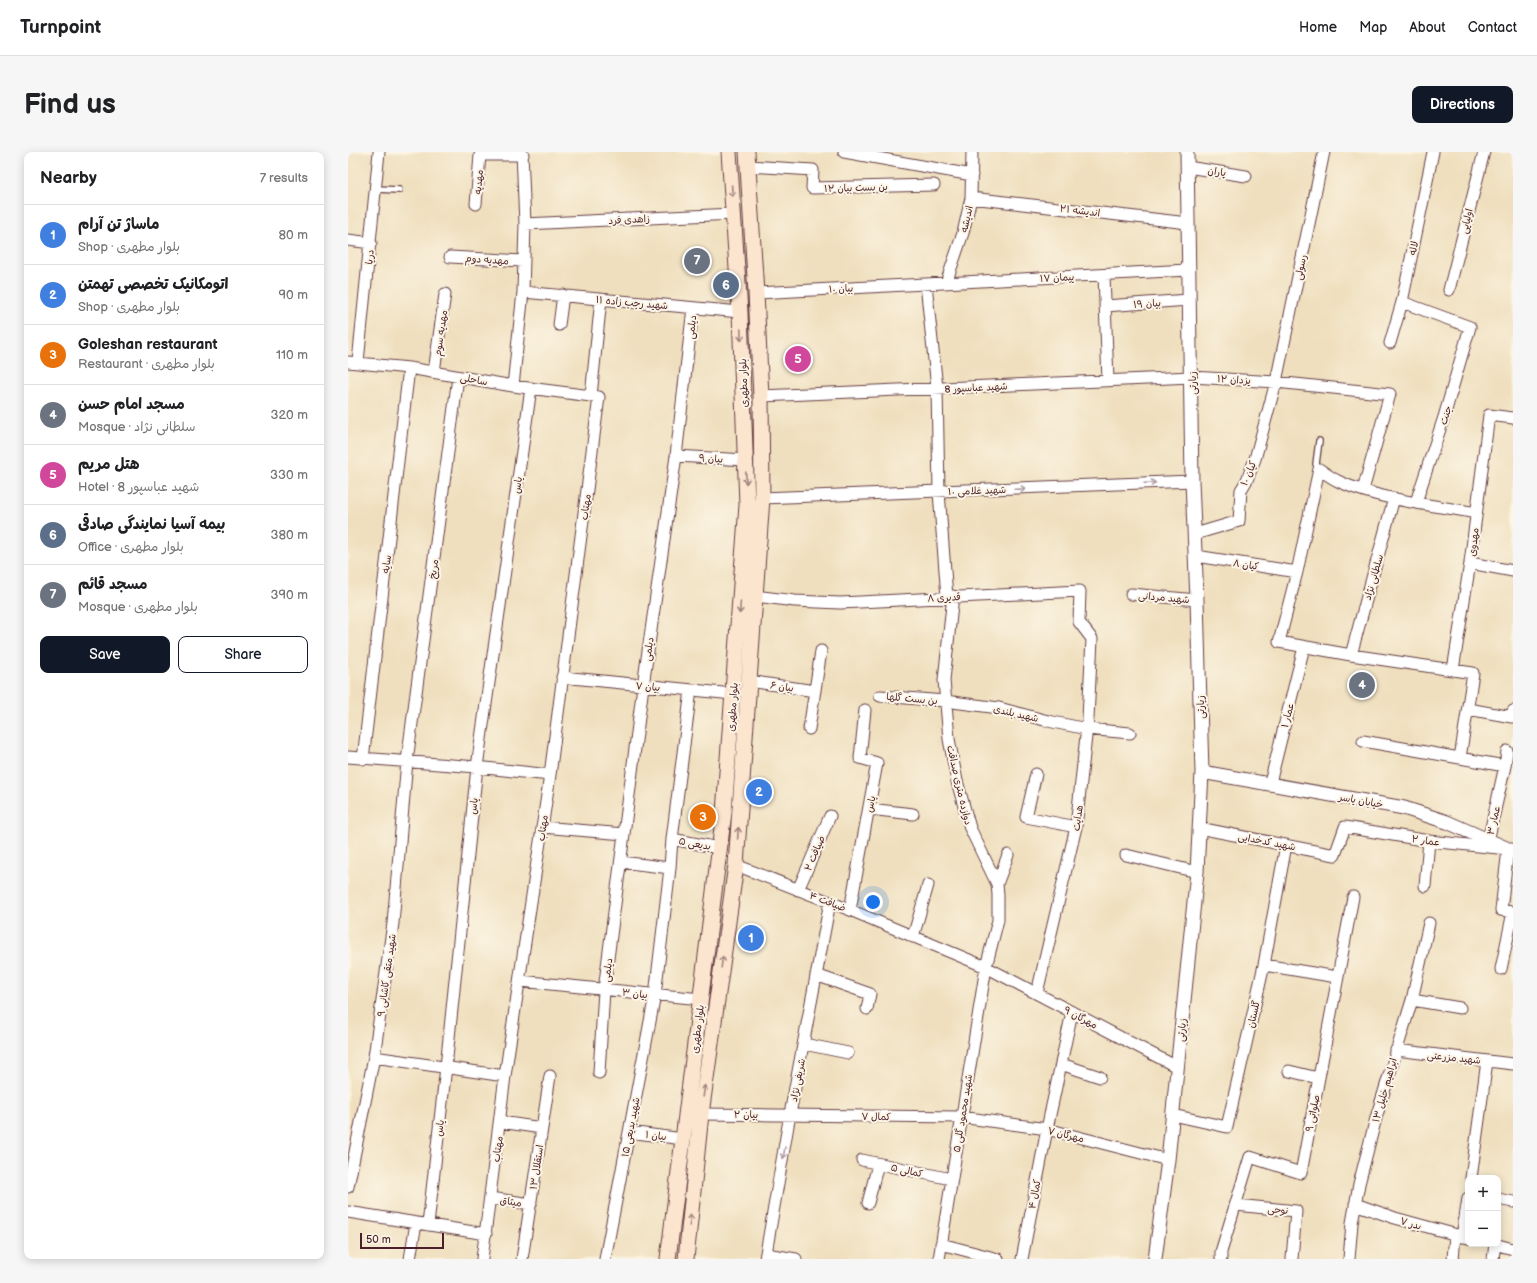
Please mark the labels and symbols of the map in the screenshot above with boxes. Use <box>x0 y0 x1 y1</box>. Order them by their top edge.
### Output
street label: یاران <box>1207 165 1227 179</box>
street label: مهدیه <box>472 169 486 195</box>
street label: بن بست بیان ۱۲ <box>824 181 888 195</box>
one-way arrow <box>728 184 735 197</box>
street label: اندیشه ۲۱ <box>1059 203 1101 219</box>
street label: اندیشه <box>958 204 976 234</box>
street label: اولیایی <box>1458 207 1477 235</box>
street label: زاهدی فرد <box>608 213 650 227</box>
street label: لاله <box>1407 240 1421 256</box>
pin: 7 <box>684 246 710 276</box>
street label: دریا <box>363 249 377 265</box>
street label: مهدیه دوم <box>465 252 509 270</box>
street label: رسولی <box>1292 253 1311 281</box>
pin: 6 <box>713 270 739 300</box>
street label: پیمان ۱۷ <box>1039 271 1075 285</box>
street label: بیان ۱۰ <box>828 282 854 296</box>
street label: شهید رجب زاده ۱۱ <box>595 294 669 312</box>
street label: بیان ۱۹ <box>1133 297 1161 311</box>
street label: مهدیه سوم <box>432 309 451 357</box>
street label: دیلمی <box>685 314 700 340</box>
one-way arrow <box>737 328 745 341</box>
pin: 5 <box>785 344 811 374</box>
street label: بلوار مطهری <box>737 358 751 408</box>
street label: زیارتی <box>1187 371 1200 395</box>
street label: ساحلی <box>459 372 489 389</box>
street label: یزدان ۱۲ <box>1217 373 1251 387</box>
street label: شهید عباسپور 8 <box>944 380 1008 396</box>
street label: جنت <box>1437 404 1455 426</box>
street label: بیان ۹ <box>699 452 723 466</box>
street label: کیان ۱۰ <box>1238 459 1260 488</box>
one-way arrow <box>743 471 750 484</box>
street label: یاس <box>511 476 525 494</box>
one-way arrow <box>1143 479 1156 487</box>
street label: شهید غلامی ۱۰ <box>948 484 1007 499</box>
one-way arrow <box>1013 485 1026 492</box>
street label: مهتاب <box>578 493 594 521</box>
street label: مهدوی <box>1466 527 1482 557</box>
street label: سلطانی نژاد <box>1362 553 1387 602</box>
street label: سایه <box>380 554 394 574</box>
street label: کیان ۸ <box>1232 557 1260 573</box>
street label: مریخ <box>427 558 442 580</box>
street label: شهید مردانی <box>1138 590 1190 607</box>
street label: قدیری ۸ <box>927 591 961 605</box>
one-way arrow <box>736 601 743 614</box>
street label: دیلمی <box>641 636 658 662</box>
pin: 4 <box>1349 670 1375 700</box>
street label: بیان ۶ <box>769 679 795 695</box>
street label: بیان ۷ <box>635 680 661 694</box>
street label: بلوار مطهری <box>725 682 741 732</box>
street label: بن بست گلها <box>886 691 938 707</box>
street label: زیارتی <box>1195 695 1208 719</box>
street label: عمار ۱ <box>1279 701 1297 729</box>
street label: شهید بلندی <box>992 703 1040 725</box>
street label: دوازده متری صداقت <box>944 744 974 826</box>
pin: 2 <box>746 777 772 807</box>
street label: خیابان یاسر <box>1337 791 1384 811</box>
street label: یاس <box>863 795 878 814</box>
street label: یاس <box>467 797 481 815</box>
pin: 3 <box>690 802 716 832</box>
street label: هدایت <box>1070 804 1086 832</box>
street label: عمار ۳ <box>1485 804 1503 836</box>
street label: مهتاب <box>535 814 551 842</box>
one-way arrow <box>734 827 741 840</box>
street label: شهید کدخدایی <box>1237 831 1297 854</box>
street label: عمار ۲ <box>1411 833 1441 849</box>
street label: ضیافت ۲ <box>802 834 828 873</box>
street label: بدیعی ۵ <box>677 835 712 854</box>
street label: ضیافت ۴ <box>808 890 848 914</box>
your location <box>863 892 883 912</box>
pin: 1 <box>738 923 764 953</box>
street label: شهید متقی کاشانی ۹ <box>375 933 400 1017</box>
one-way arrow <box>718 956 726 969</box>
street label: دیلمی <box>601 957 616 983</box>
street label: بیان ۳ <box>621 987 649 1001</box>
street label: گلستان <box>1245 999 1263 1029</box>
street label: بلوار مطهری <box>689 1004 707 1054</box>
street label: مهرگان ۹ <box>1062 1004 1100 1032</box>
street label: زیارتی <box>1175 1018 1190 1043</box>
street label: شهید مزرعتی <box>1426 1049 1482 1068</box>
street label: شریفی نژاد <box>788 1057 809 1103</box>
street label: ابراهیم خلیل ۱۳ <box>1370 1057 1401 1124</box>
street label: شهید محمود گلی ۵ <box>951 1073 976 1153</box>
one-way arrow <box>701 1085 708 1098</box>
street label: صلواتی ۹ <box>1304 1094 1323 1133</box>
street label: شهید بدیعی ۱۵ <box>619 1096 644 1158</box>
street label: بیان ۲ <box>734 1109 758 1121</box>
street label: کمال ۷ <box>861 1111 891 1123</box>
street label: یاس <box>433 1119 447 1137</box>
street label: مهرگان ۷ <box>1046 1125 1085 1145</box>
street label: بیان ۱ <box>645 1129 667 1143</box>
street label: مهتاب <box>490 1135 506 1163</box>
street label: استقلال ۱۳ <box>528 1144 546 1190</box>
one-way arrow <box>779 1146 787 1159</box>
street label: کمالی ۵ <box>889 1162 924 1181</box>
street label: کمال ۴ <box>1026 1178 1044 1210</box>
street label: میثاق <box>499 1194 523 1210</box>
street label: نوحی <box>1267 1203 1289 1218</box>
one-way arrow <box>686 1214 694 1227</box>
street label: بدر ۷ <box>1399 1215 1423 1233</box>
scale bar <box>360 1231 444 1250</box>

